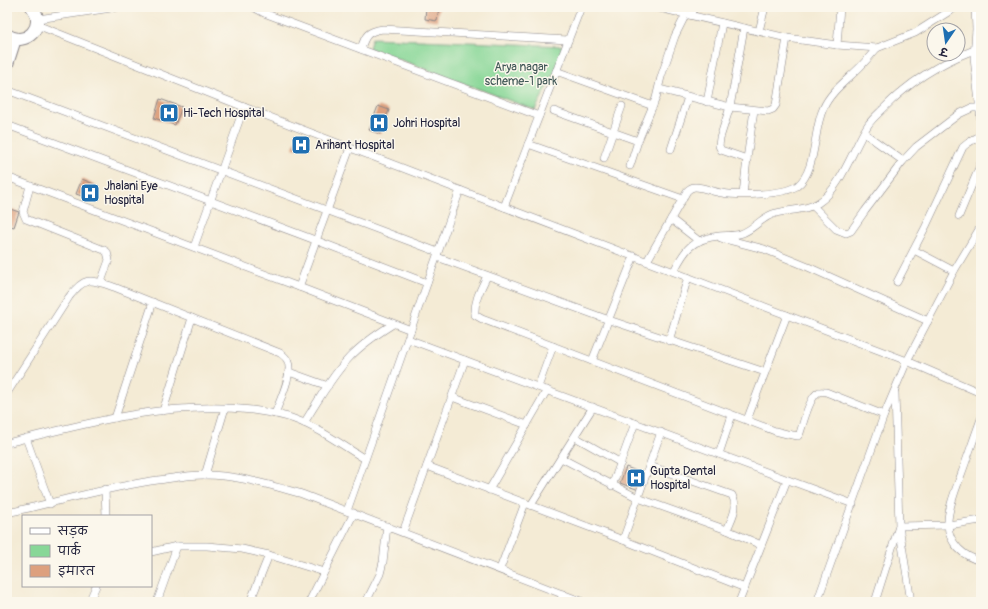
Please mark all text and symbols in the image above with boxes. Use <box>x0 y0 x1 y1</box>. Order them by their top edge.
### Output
north arrow <box>926 22 966 62</box>
text: उ <box>937 44 950 59</box>
park label: Arya nagar scheme-1 park <box>485 60 557 89</box>
hospital icon: Hi-Tech Hospital <box>158 102 180 124</box>
place label: Hi-Tech Hospital <box>183 106 265 121</box>
hospital icon: Johri Hospital <box>368 112 390 134</box>
place label: Johri Hospital <box>393 116 460 131</box>
hospital icon: Arihant Hospital <box>290 134 312 156</box>
place label: Arihant Hospital <box>315 138 395 153</box>
place label: Jhalani Eye Hospital <box>104 179 158 208</box>
hospital icon: Jhalani Eye Hospital <box>79 182 101 204</box>
place label: Gupta Dental Hospital <box>650 464 716 493</box>
hospital icon: Gupta Dental Hospital <box>625 467 647 489</box>
legend <box>22 515 152 587</box>
text: सड़क <box>57 524 89 539</box>
text: पार्क <box>57 541 82 559</box>
text: इमारत <box>58 564 96 579</box>

